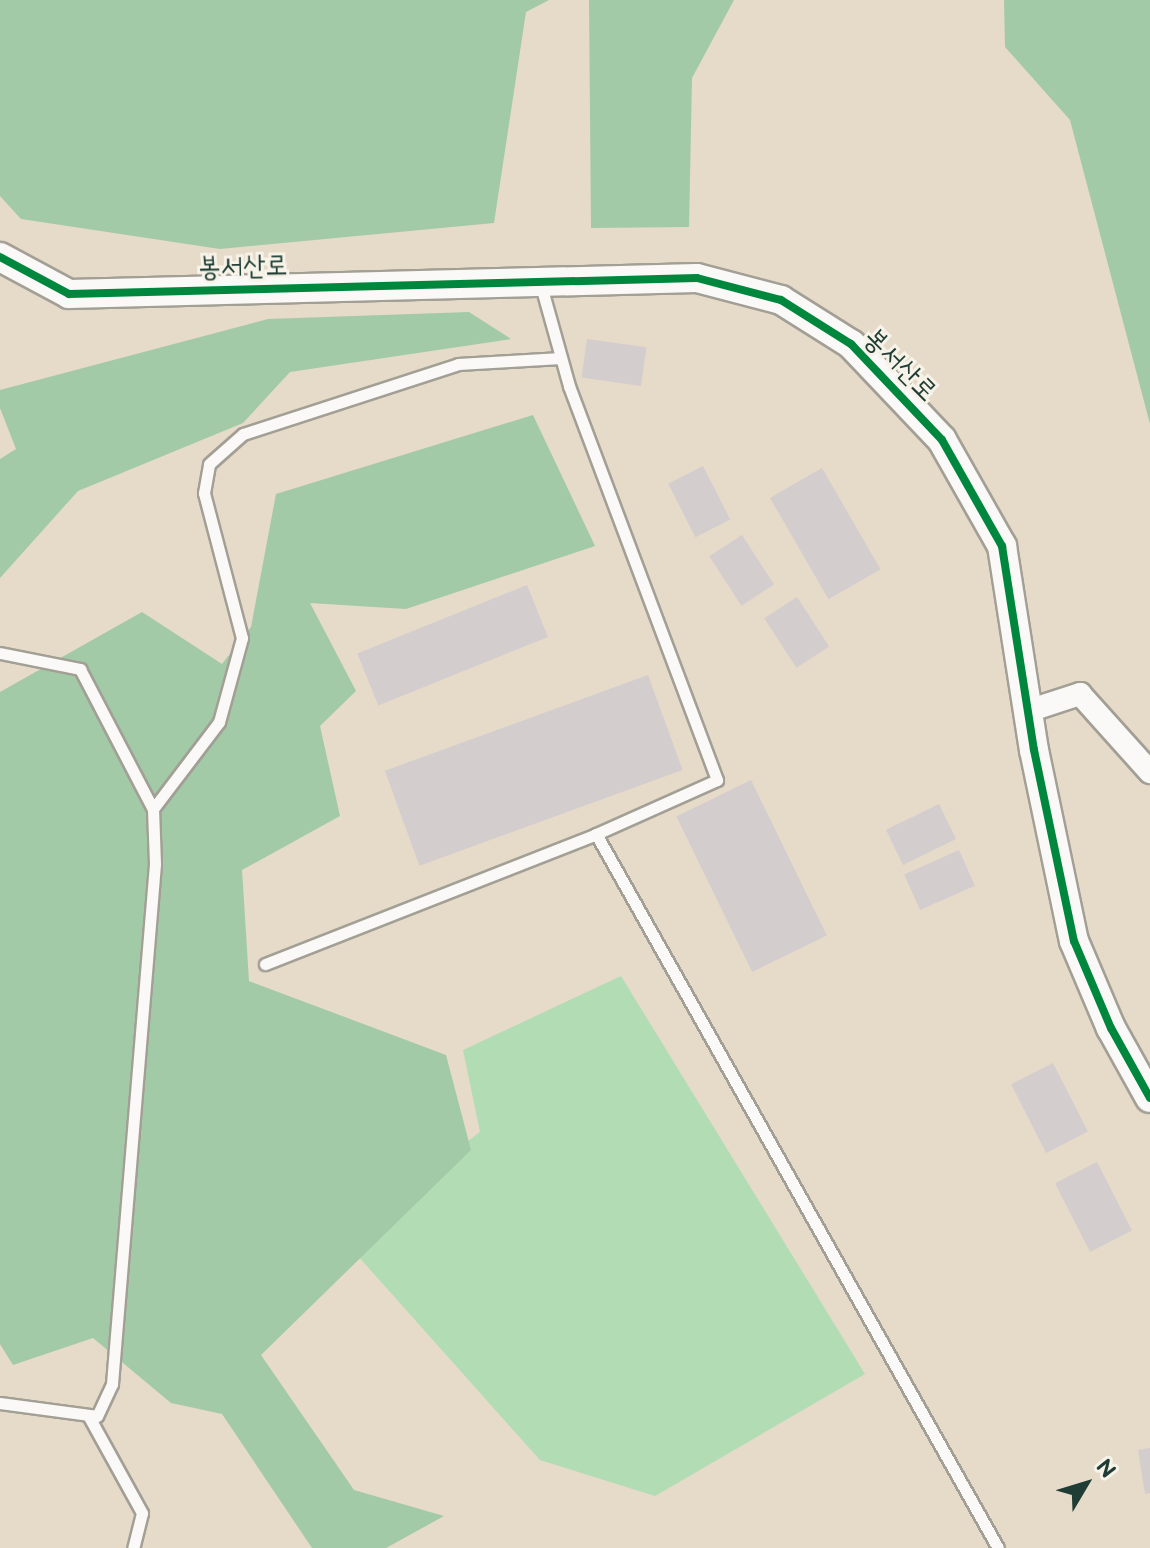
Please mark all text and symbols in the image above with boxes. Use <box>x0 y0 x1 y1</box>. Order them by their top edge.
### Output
street label: 봉서산로 <box>198 249 288 285</box>
street label: 봉서산로 <box>856 321 944 409</box>
north arrow <box>1046 1444 1126 1524</box>
text: N <box>1090 1454 1121 1484</box>

